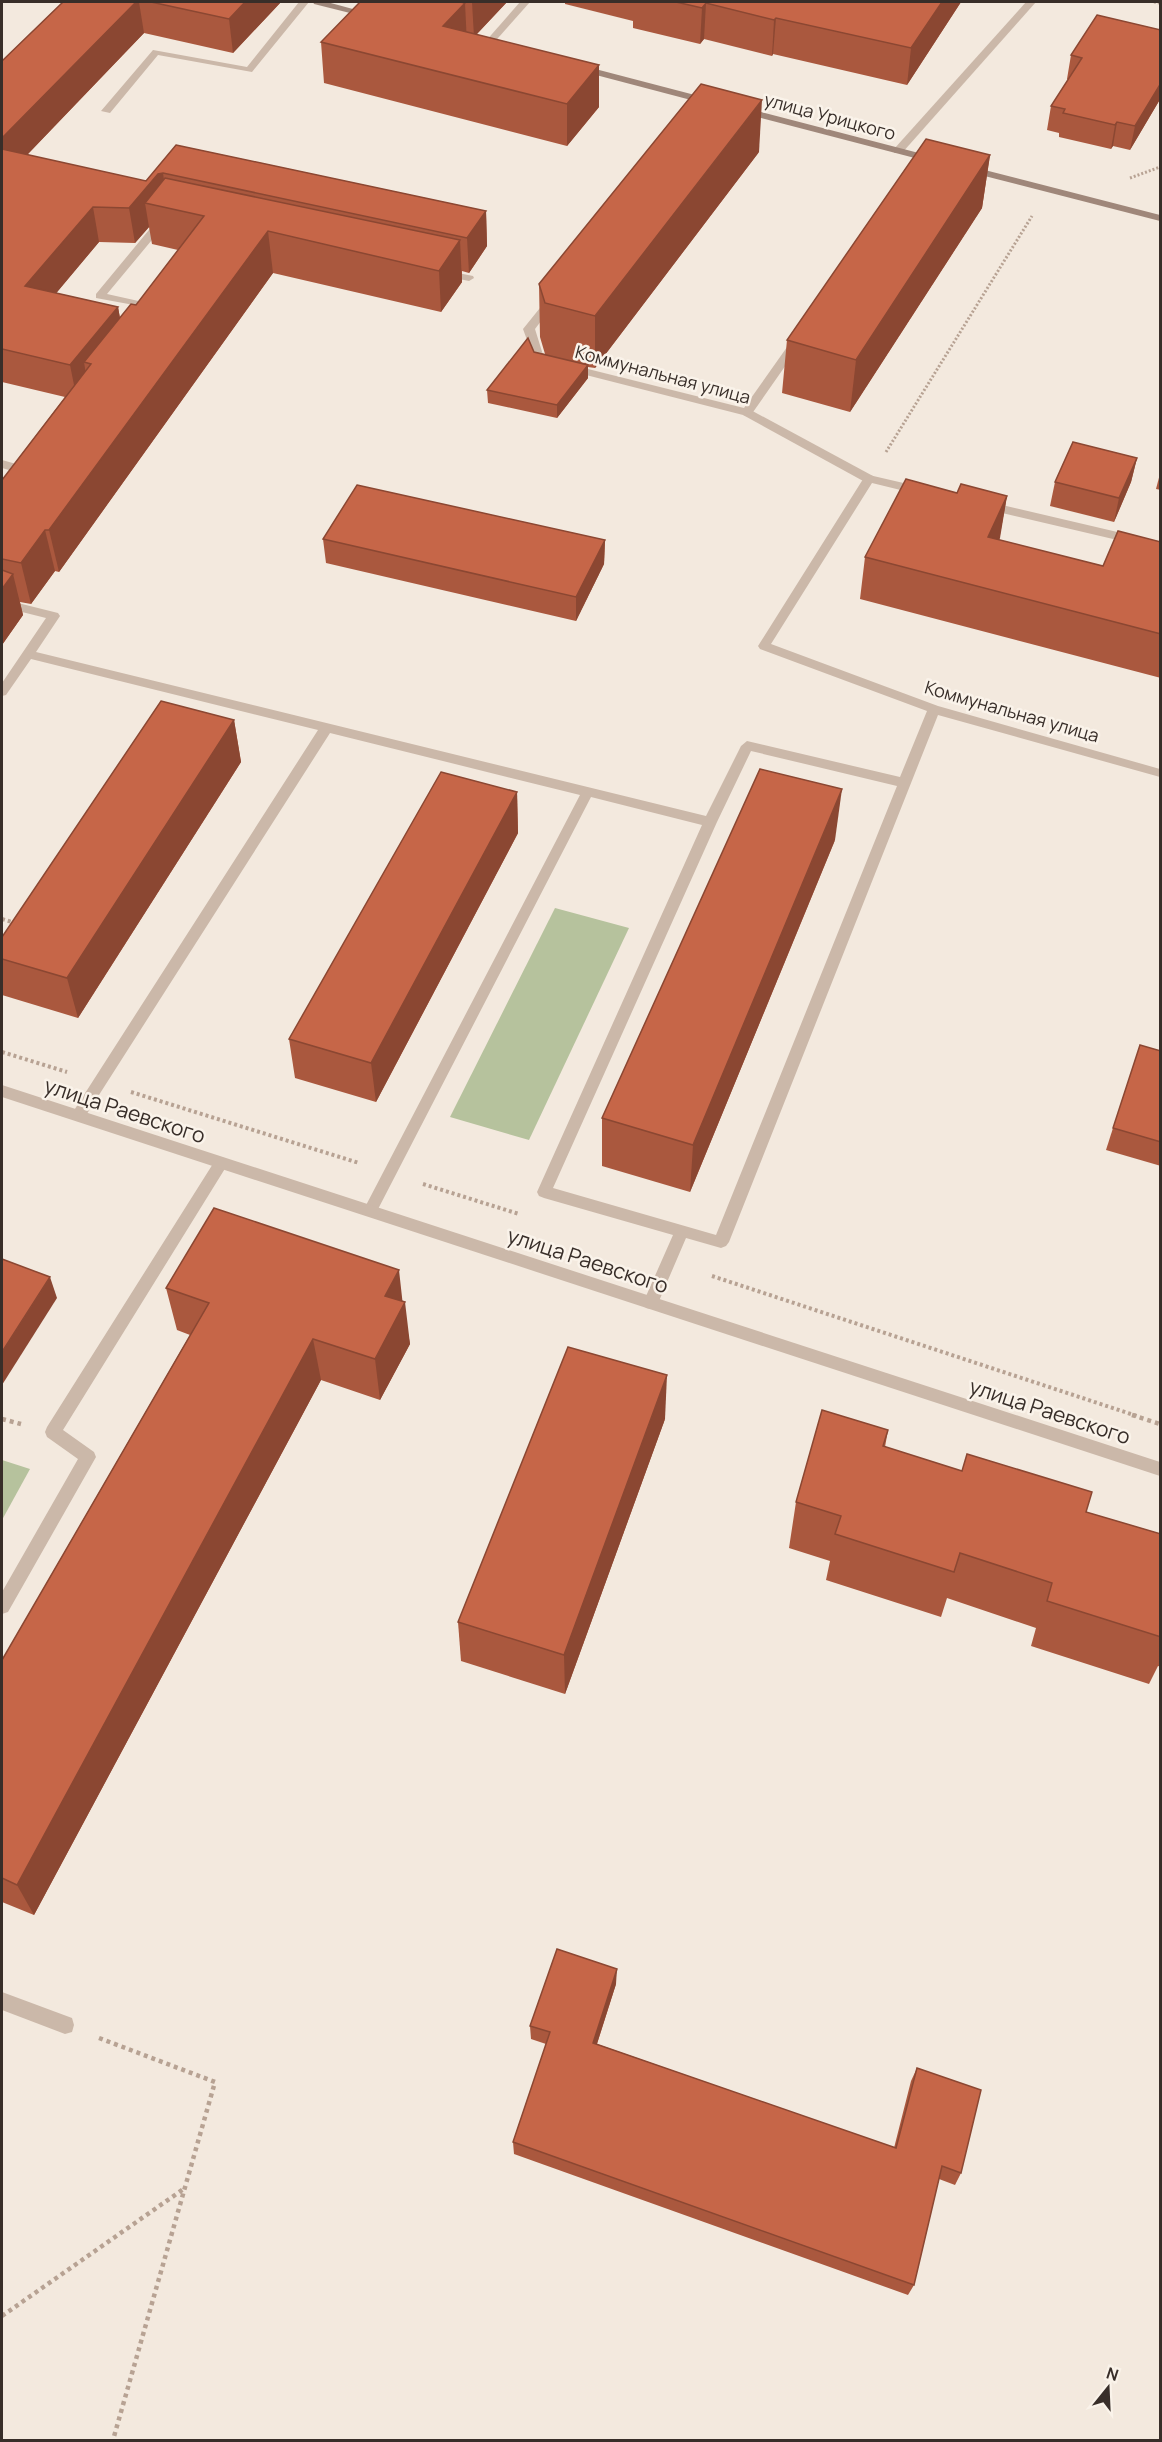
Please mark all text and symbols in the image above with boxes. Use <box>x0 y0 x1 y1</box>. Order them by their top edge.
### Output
street label: улица Урицкого <box>762 87 898 145</box>
street label: Коммунальная улица <box>573 339 753 409</box>
street label: Коммунальная улица <box>922 675 1102 747</box>
street label: улица Раевского <box>41 1071 209 1149</box>
street label: улица Раевского <box>504 1221 672 1299</box>
street label: улица Раевского <box>966 1372 1134 1450</box>
north arrow <box>1078 2358 1138 2418</box>
text: N <box>1104 2361 1122 2386</box>

